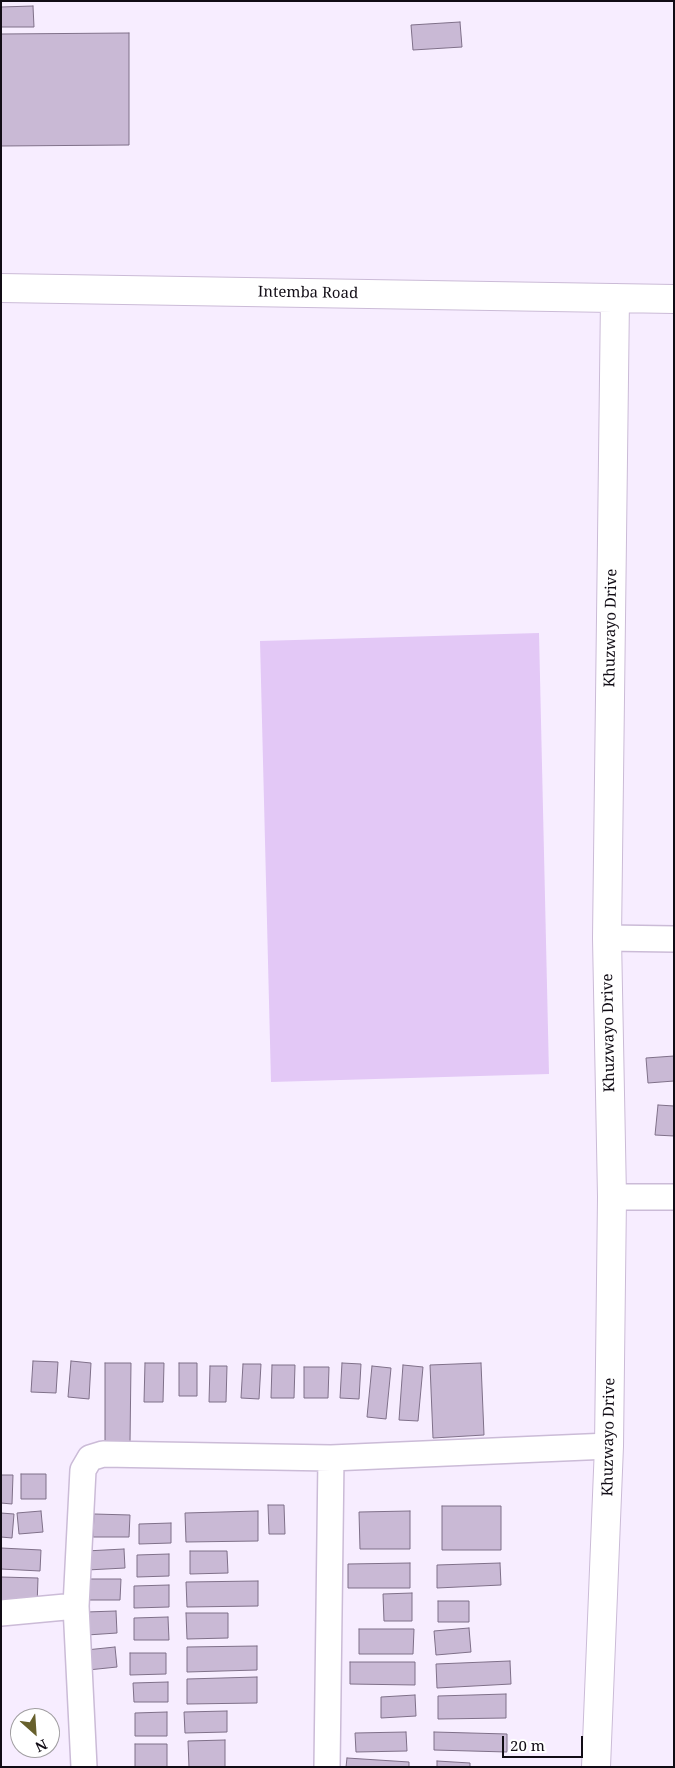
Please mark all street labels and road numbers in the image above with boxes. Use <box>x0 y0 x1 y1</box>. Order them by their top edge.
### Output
street label: Intemba Road <box>258 283 358 303</box>
street label: Khuzwayo Drive <box>601 568 621 688</box>
street label: Khuzwayo Drive <box>599 973 619 1093</box>
street label: Khuzwayo Drive <box>599 1377 619 1497</box>

